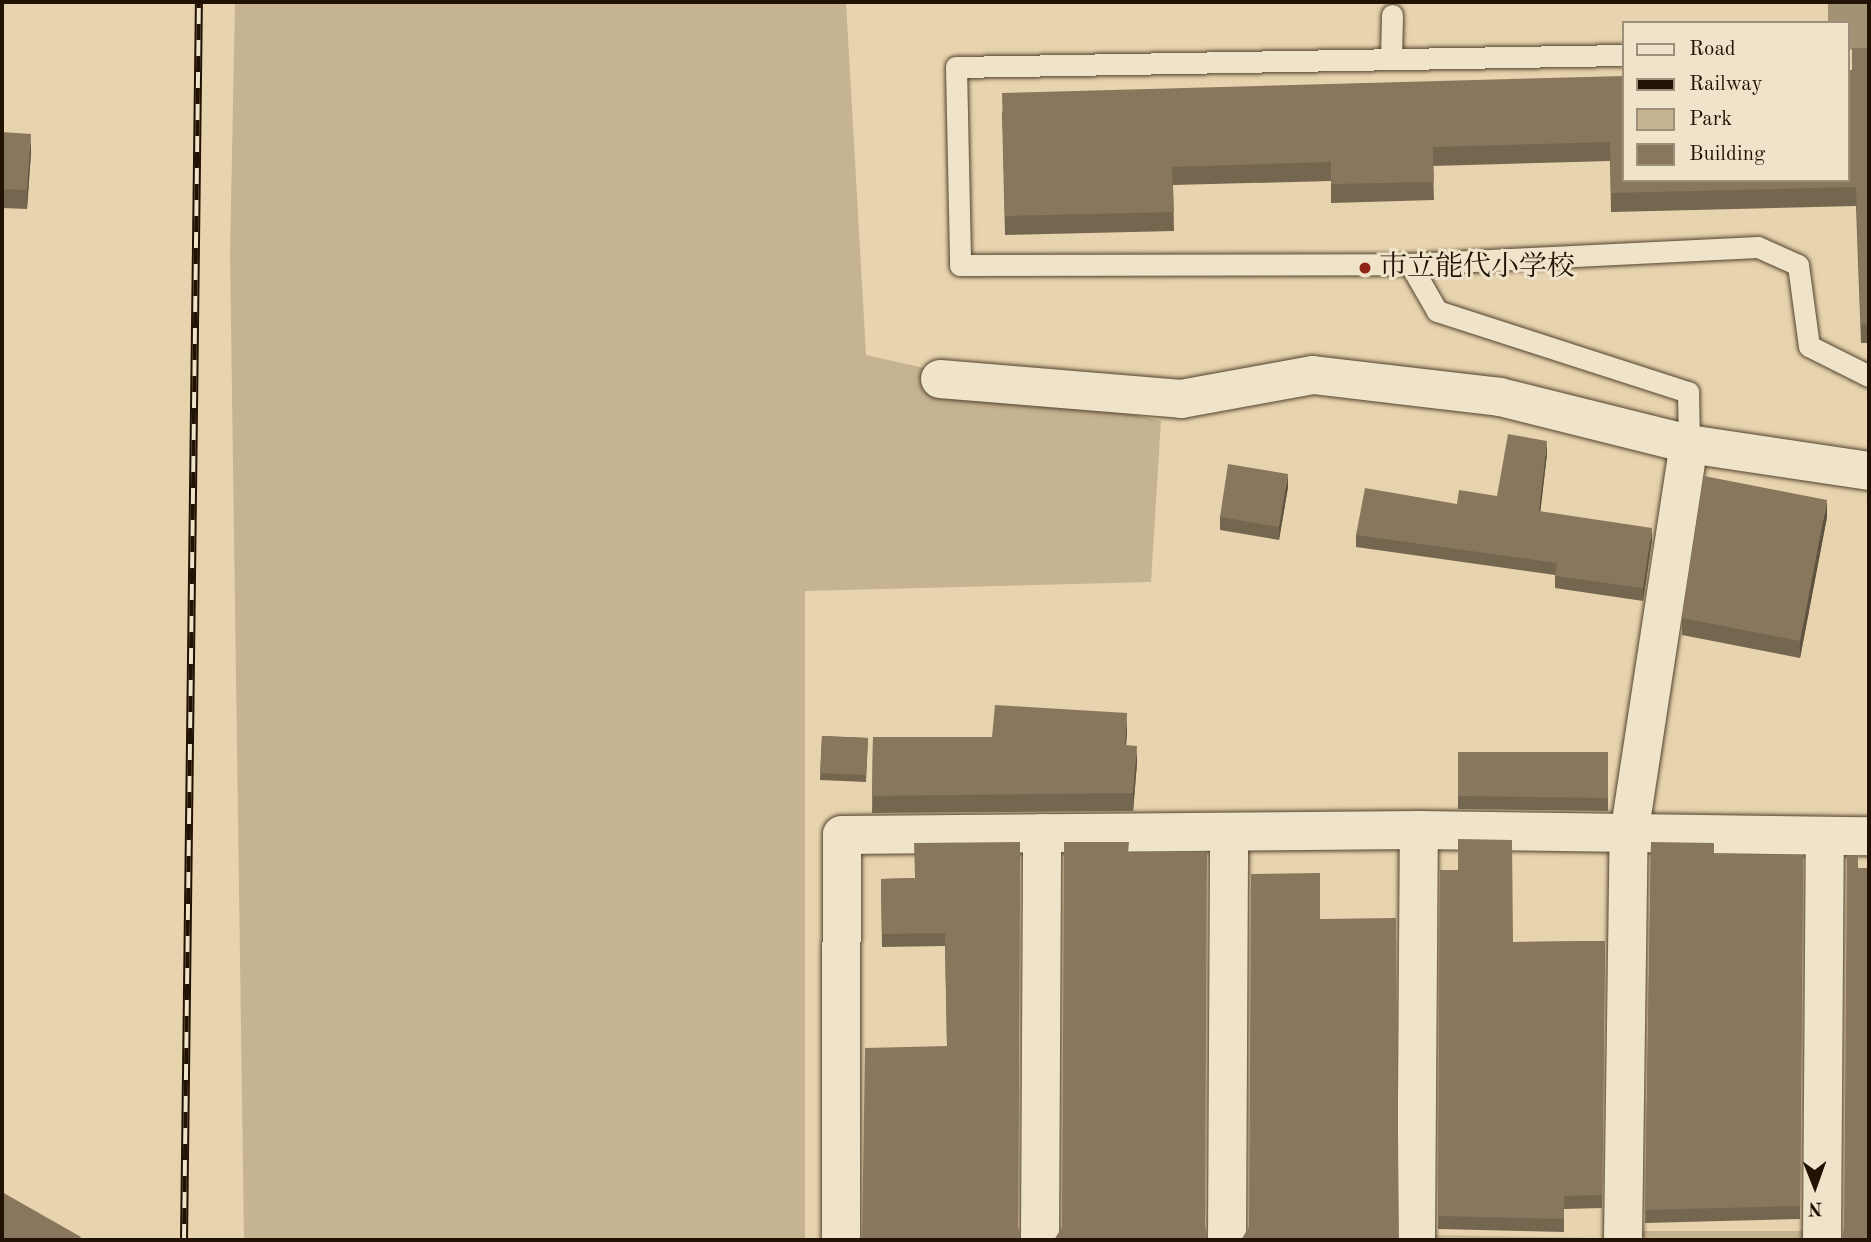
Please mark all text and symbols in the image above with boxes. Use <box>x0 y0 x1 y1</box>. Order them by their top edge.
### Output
legend <box>1622 21 1850 182</box>
text: Road <box>1689 39 1736 60</box>
text: Railway <box>1689 74 1763 95</box>
text: Park <box>1689 109 1732 130</box>
text: Building <box>1689 144 1765 165</box>
place label: 市立能代小学校 <box>1379 251 1575 285</box>
marker: 市立能代小学校 <box>1357 260 1373 276</box>
north arrow <box>1780 1151 1850 1221</box>
text: N <box>1808 1198 1823 1217</box>

